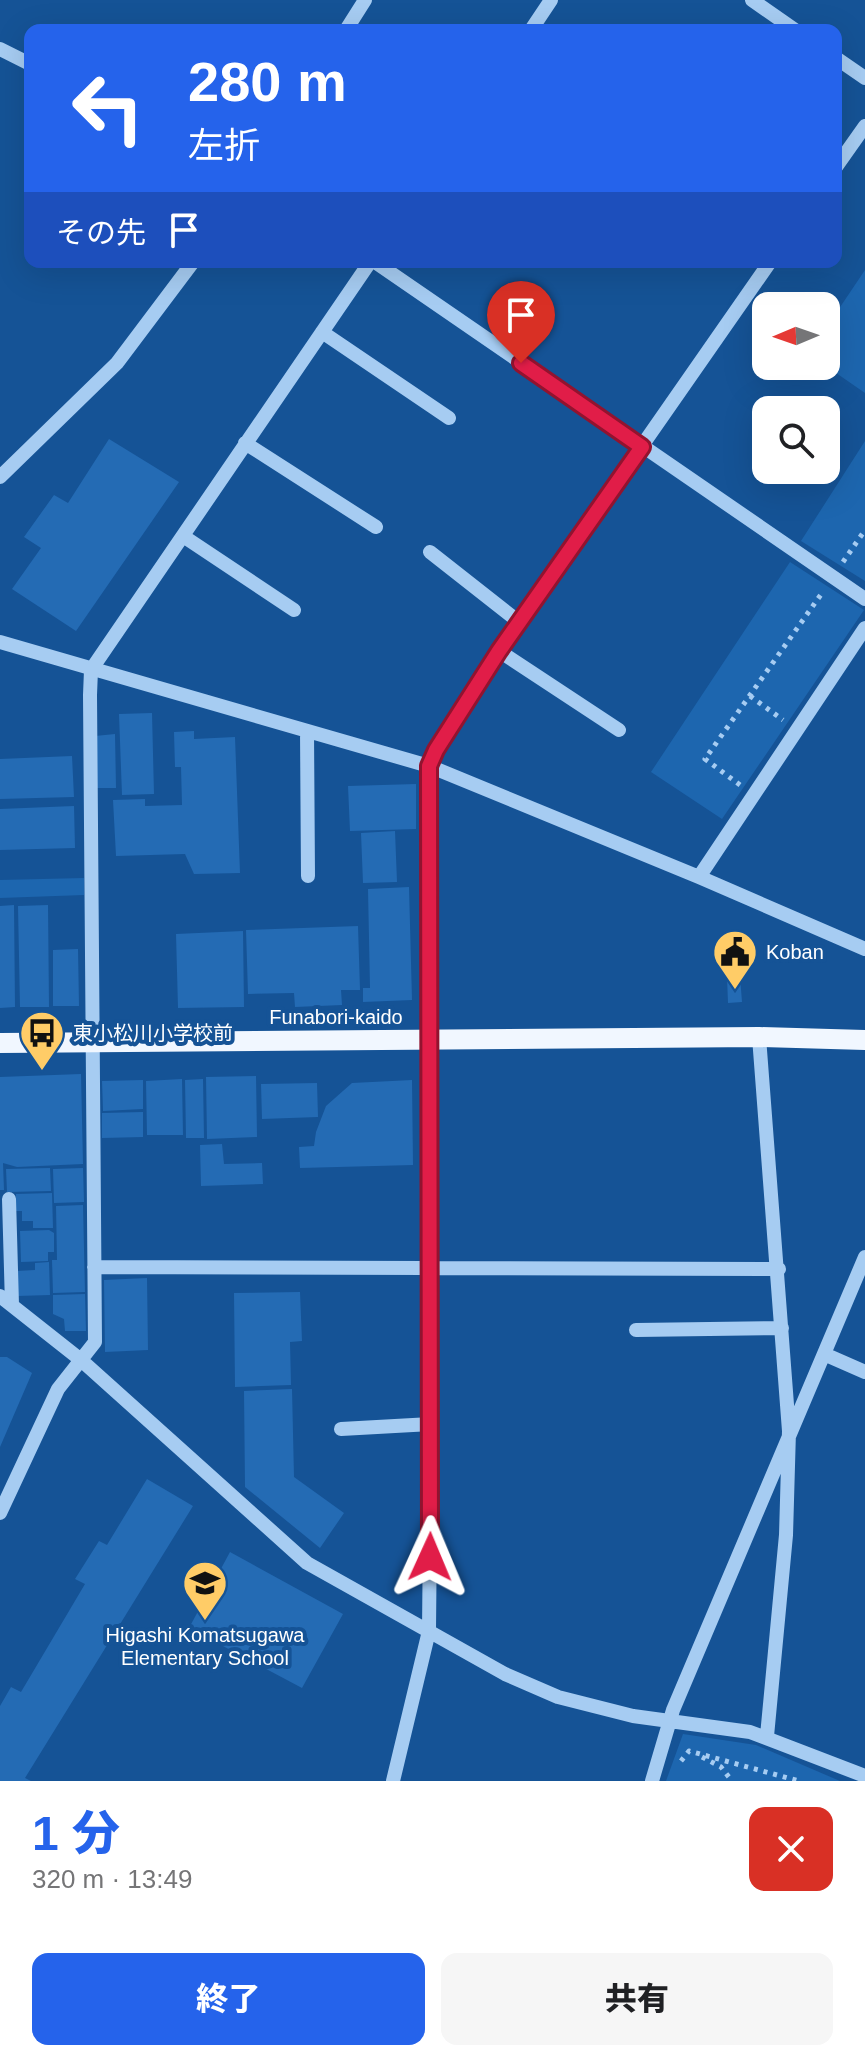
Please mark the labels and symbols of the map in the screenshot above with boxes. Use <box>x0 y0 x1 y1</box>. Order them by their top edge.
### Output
pin <box>487 281 555 363</box>
north arrow <box>752 292 840 380</box>
public building icon: Koban <box>711 928 759 991</box>
place label: Koban <box>766 941 824 963</box>
street label: Funabori-kaido <box>269 1006 403 1028</box>
bus stop icon: 東小松川小学校前 <box>18 1009 66 1072</box>
place label: 東小松川小学校前 <box>73 1022 233 1044</box>
position arrow <box>388 1515 472 1599</box>
school or university icon: Higashi Komatsugawa Elementary School <box>181 1559 229 1622</box>
place label: Higashi Komatsugawa Elementary School <box>106 1624 305 1669</box>

